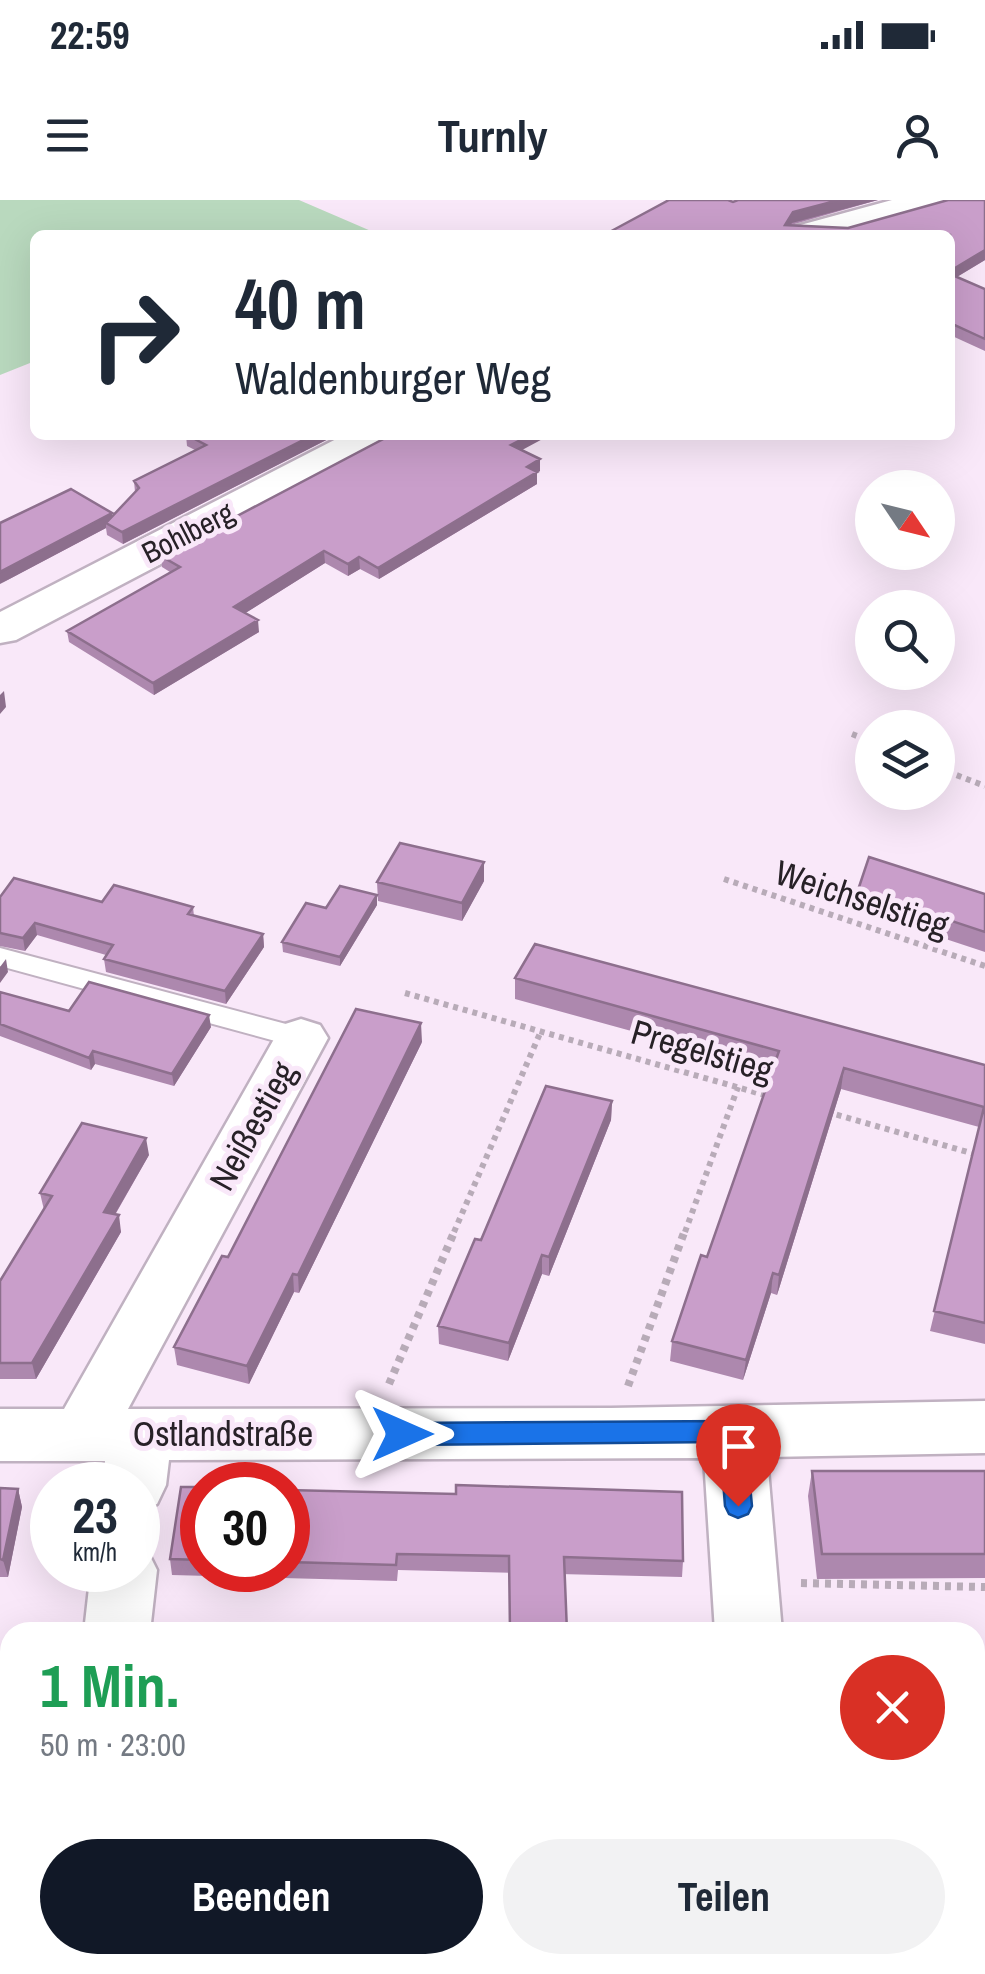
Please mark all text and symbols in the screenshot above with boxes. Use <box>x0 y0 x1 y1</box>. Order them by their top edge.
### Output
text: 22:59 <box>50 10 130 61</box>
text: Turnly <box>437 105 548 166</box>
icon: menu <box>40 108 95 163</box>
icon: person <box>890 108 945 163</box>
text: 40 m <box>235 257 366 351</box>
icon: right <box>70 270 200 400</box>
text: Waldenburger Weg <box>235 347 551 408</box>
north arrow <box>855 470 955 570</box>
map controls <box>855 470 955 810</box>
street label: Bohlberg <box>135 492 241 572</box>
button: search <box>855 590 955 690</box>
button: layers <box>855 710 955 810</box>
street label: Weichselstieg <box>769 848 955 949</box>
street label: Pregelstieg <box>626 1008 778 1093</box>
street label: Neißestieg <box>198 1053 307 1199</box>
position arrow <box>350 1382 454 1486</box>
pin <box>696 1404 781 1507</box>
street label: Ostlandstraße <box>133 1410 313 1457</box>
icon: arrive <box>711 1419 766 1474</box>
speed limit sign: 30 <box>180 1462 310 1592</box>
text: 23 <box>72 1481 118 1549</box>
text: km/h <box>73 1535 117 1569</box>
text: 1 Min. <box>40 1645 179 1726</box>
button: close <box>840 1655 945 1760</box>
text: 50 m · 23:00 <box>40 1723 186 1766</box>
button: Beenden <box>40 1839 483 1954</box>
button: Teilen <box>503 1839 945 1954</box>

